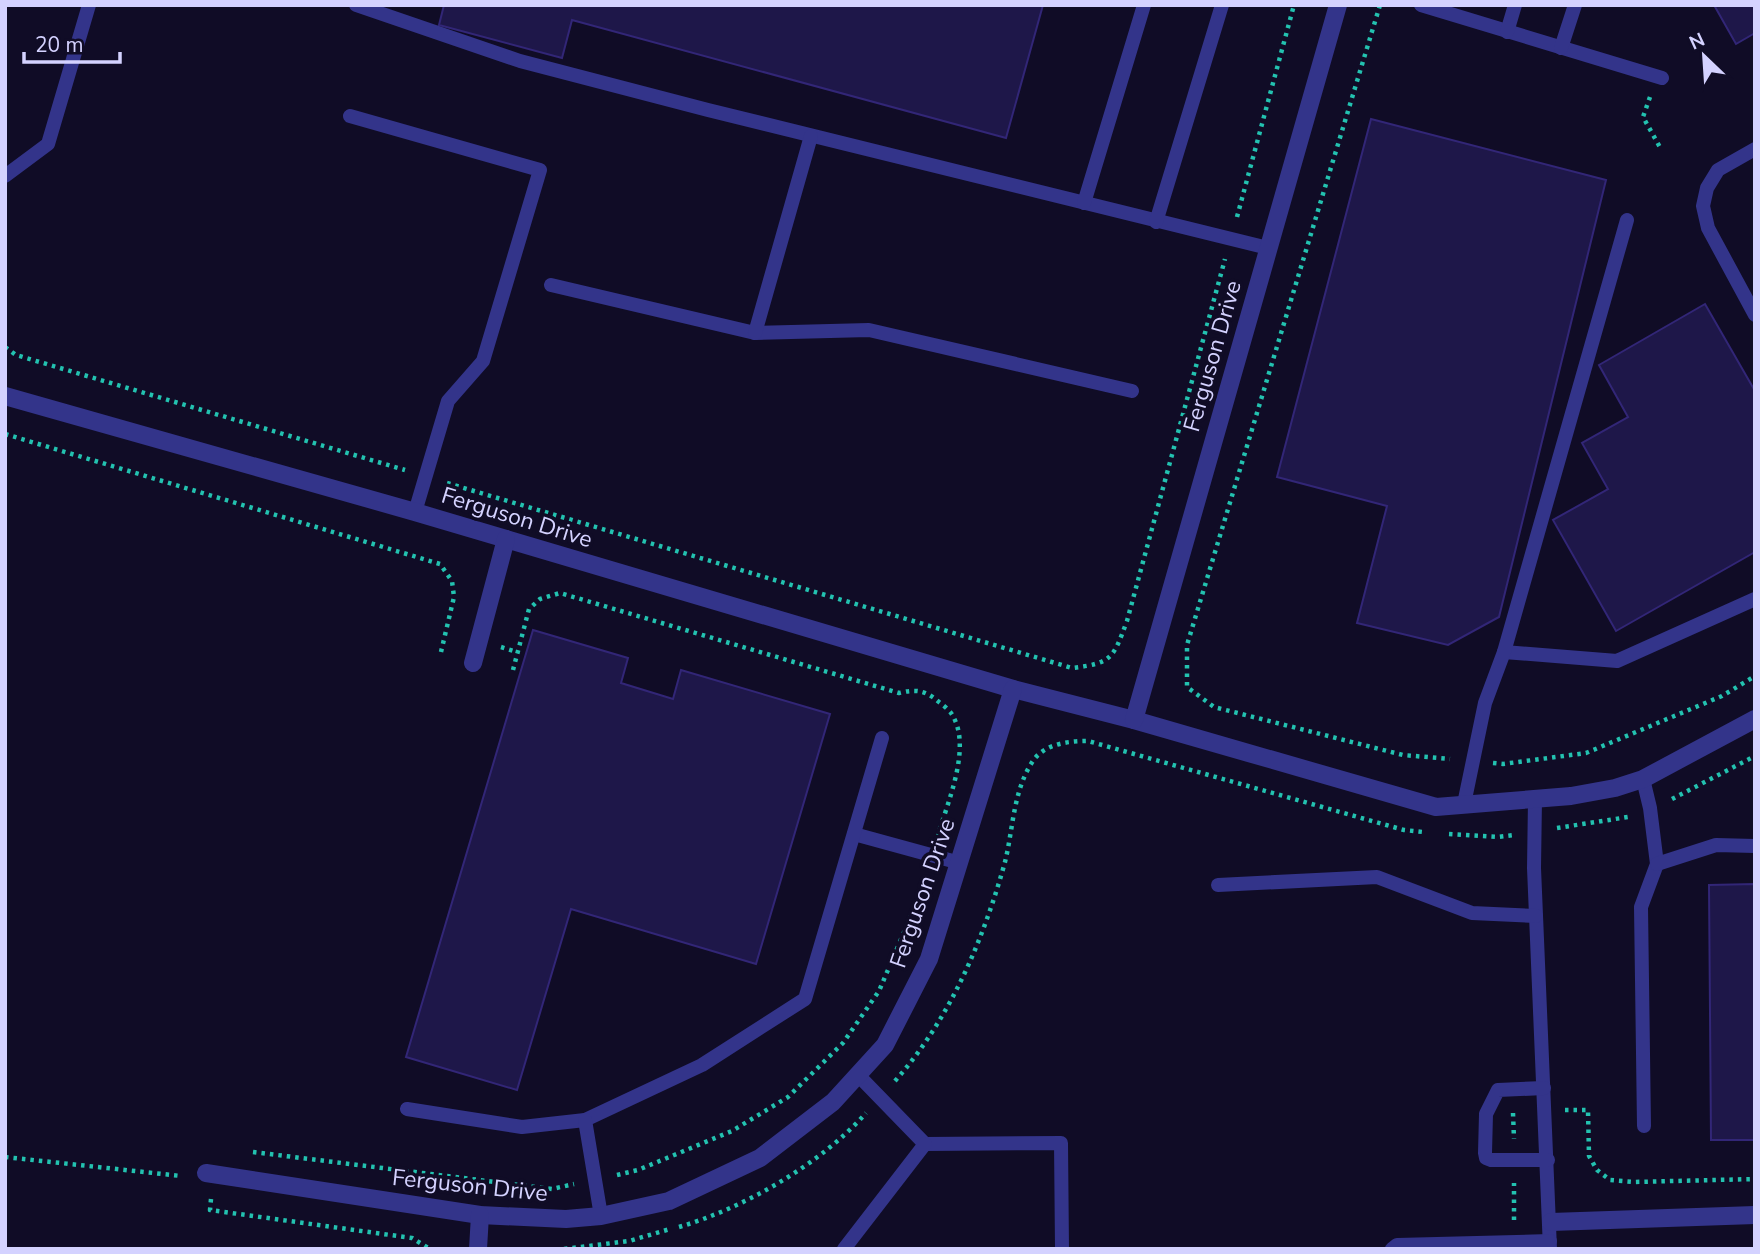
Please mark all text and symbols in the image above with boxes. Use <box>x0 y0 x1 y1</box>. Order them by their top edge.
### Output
scale bar <box>24 21 121 65</box>
north arrow <box>1669 21 1739 91</box>
text: N <box>1685 27 1709 56</box>
text: 20 m <box>35 31 84 59</box>
street label: Ferguson Drive <box>1176 277 1249 436</box>
street label: Ferguson Drive <box>438 480 596 555</box>
street label: Ferguson Drive <box>882 814 963 972</box>
street label: Ferguson Drive <box>391 1162 549 1209</box>

